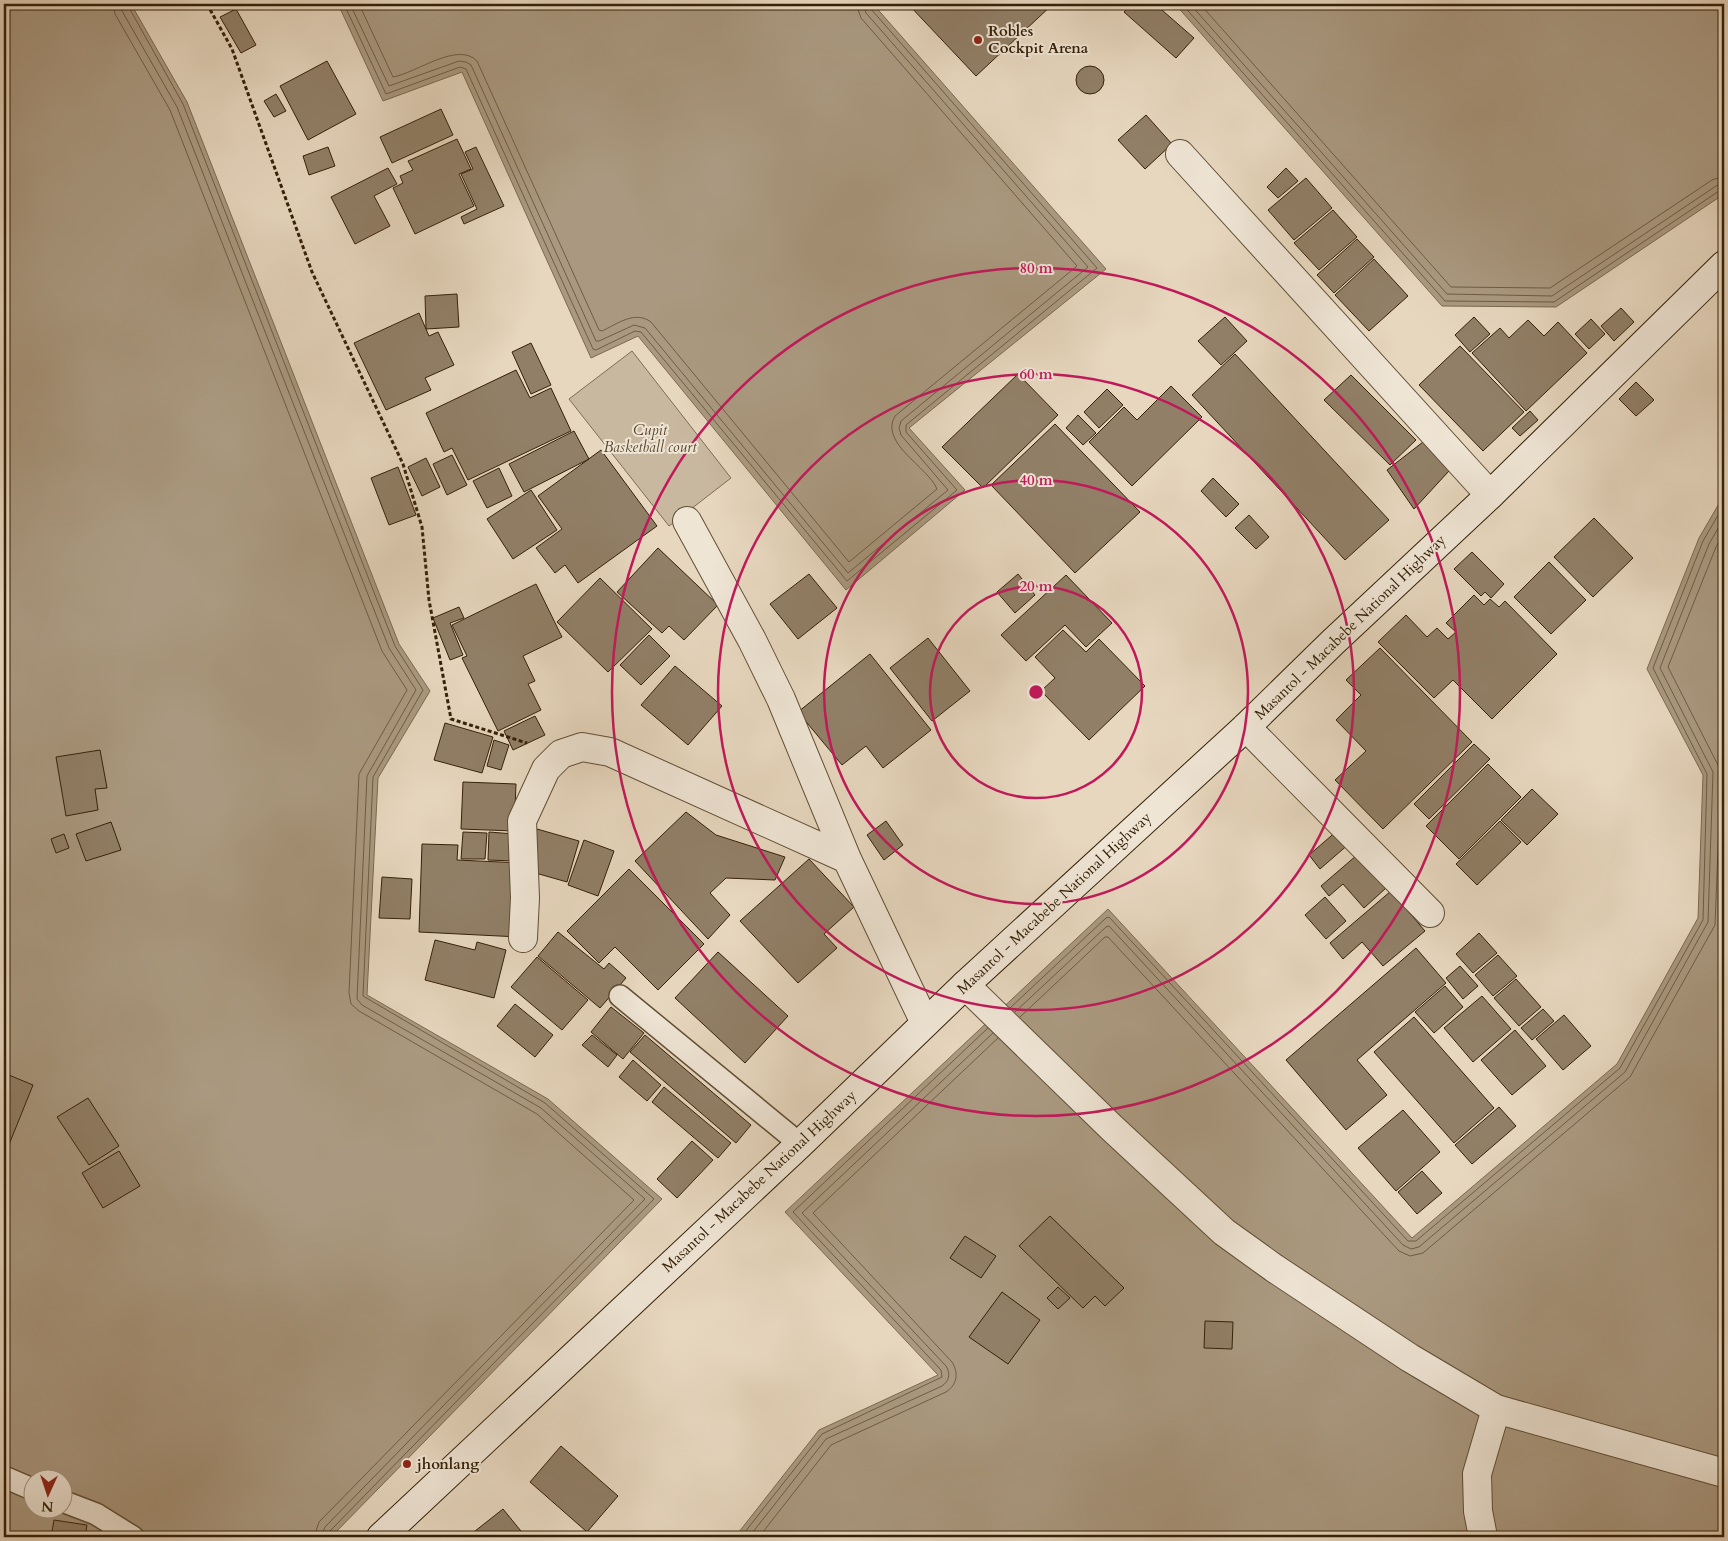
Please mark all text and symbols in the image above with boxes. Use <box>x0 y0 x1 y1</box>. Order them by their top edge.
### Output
place label: Robles Cockpit Arena <box>988 21 1089 58</box>
marker: Robles Cockpit Arena <box>972 34 984 46</box>
text: 80 m <box>1019 258 1053 278</box>
text: 60 m <box>1019 364 1053 384</box>
park label: Cupit Basketball court <box>604 420 697 457</box>
text: 40 m <box>1019 470 1053 490</box>
street label: Masantol - Macabebe National Highway <box>1250 530 1450 724</box>
text: 20 m <box>1019 576 1053 596</box>
centre of rings <box>1027 683 1045 701</box>
street label: Masantol - Macabebe National Highway <box>953 807 1155 999</box>
street label: Masantol - Macabebe National Highway <box>658 1085 860 1277</box>
place label: jhonlang <box>415 1454 479 1474</box>
marker: jhonlang <box>401 1458 413 1470</box>
north arrow <box>22 1468 72 1518</box>
text: N <box>41 1497 54 1516</box>

